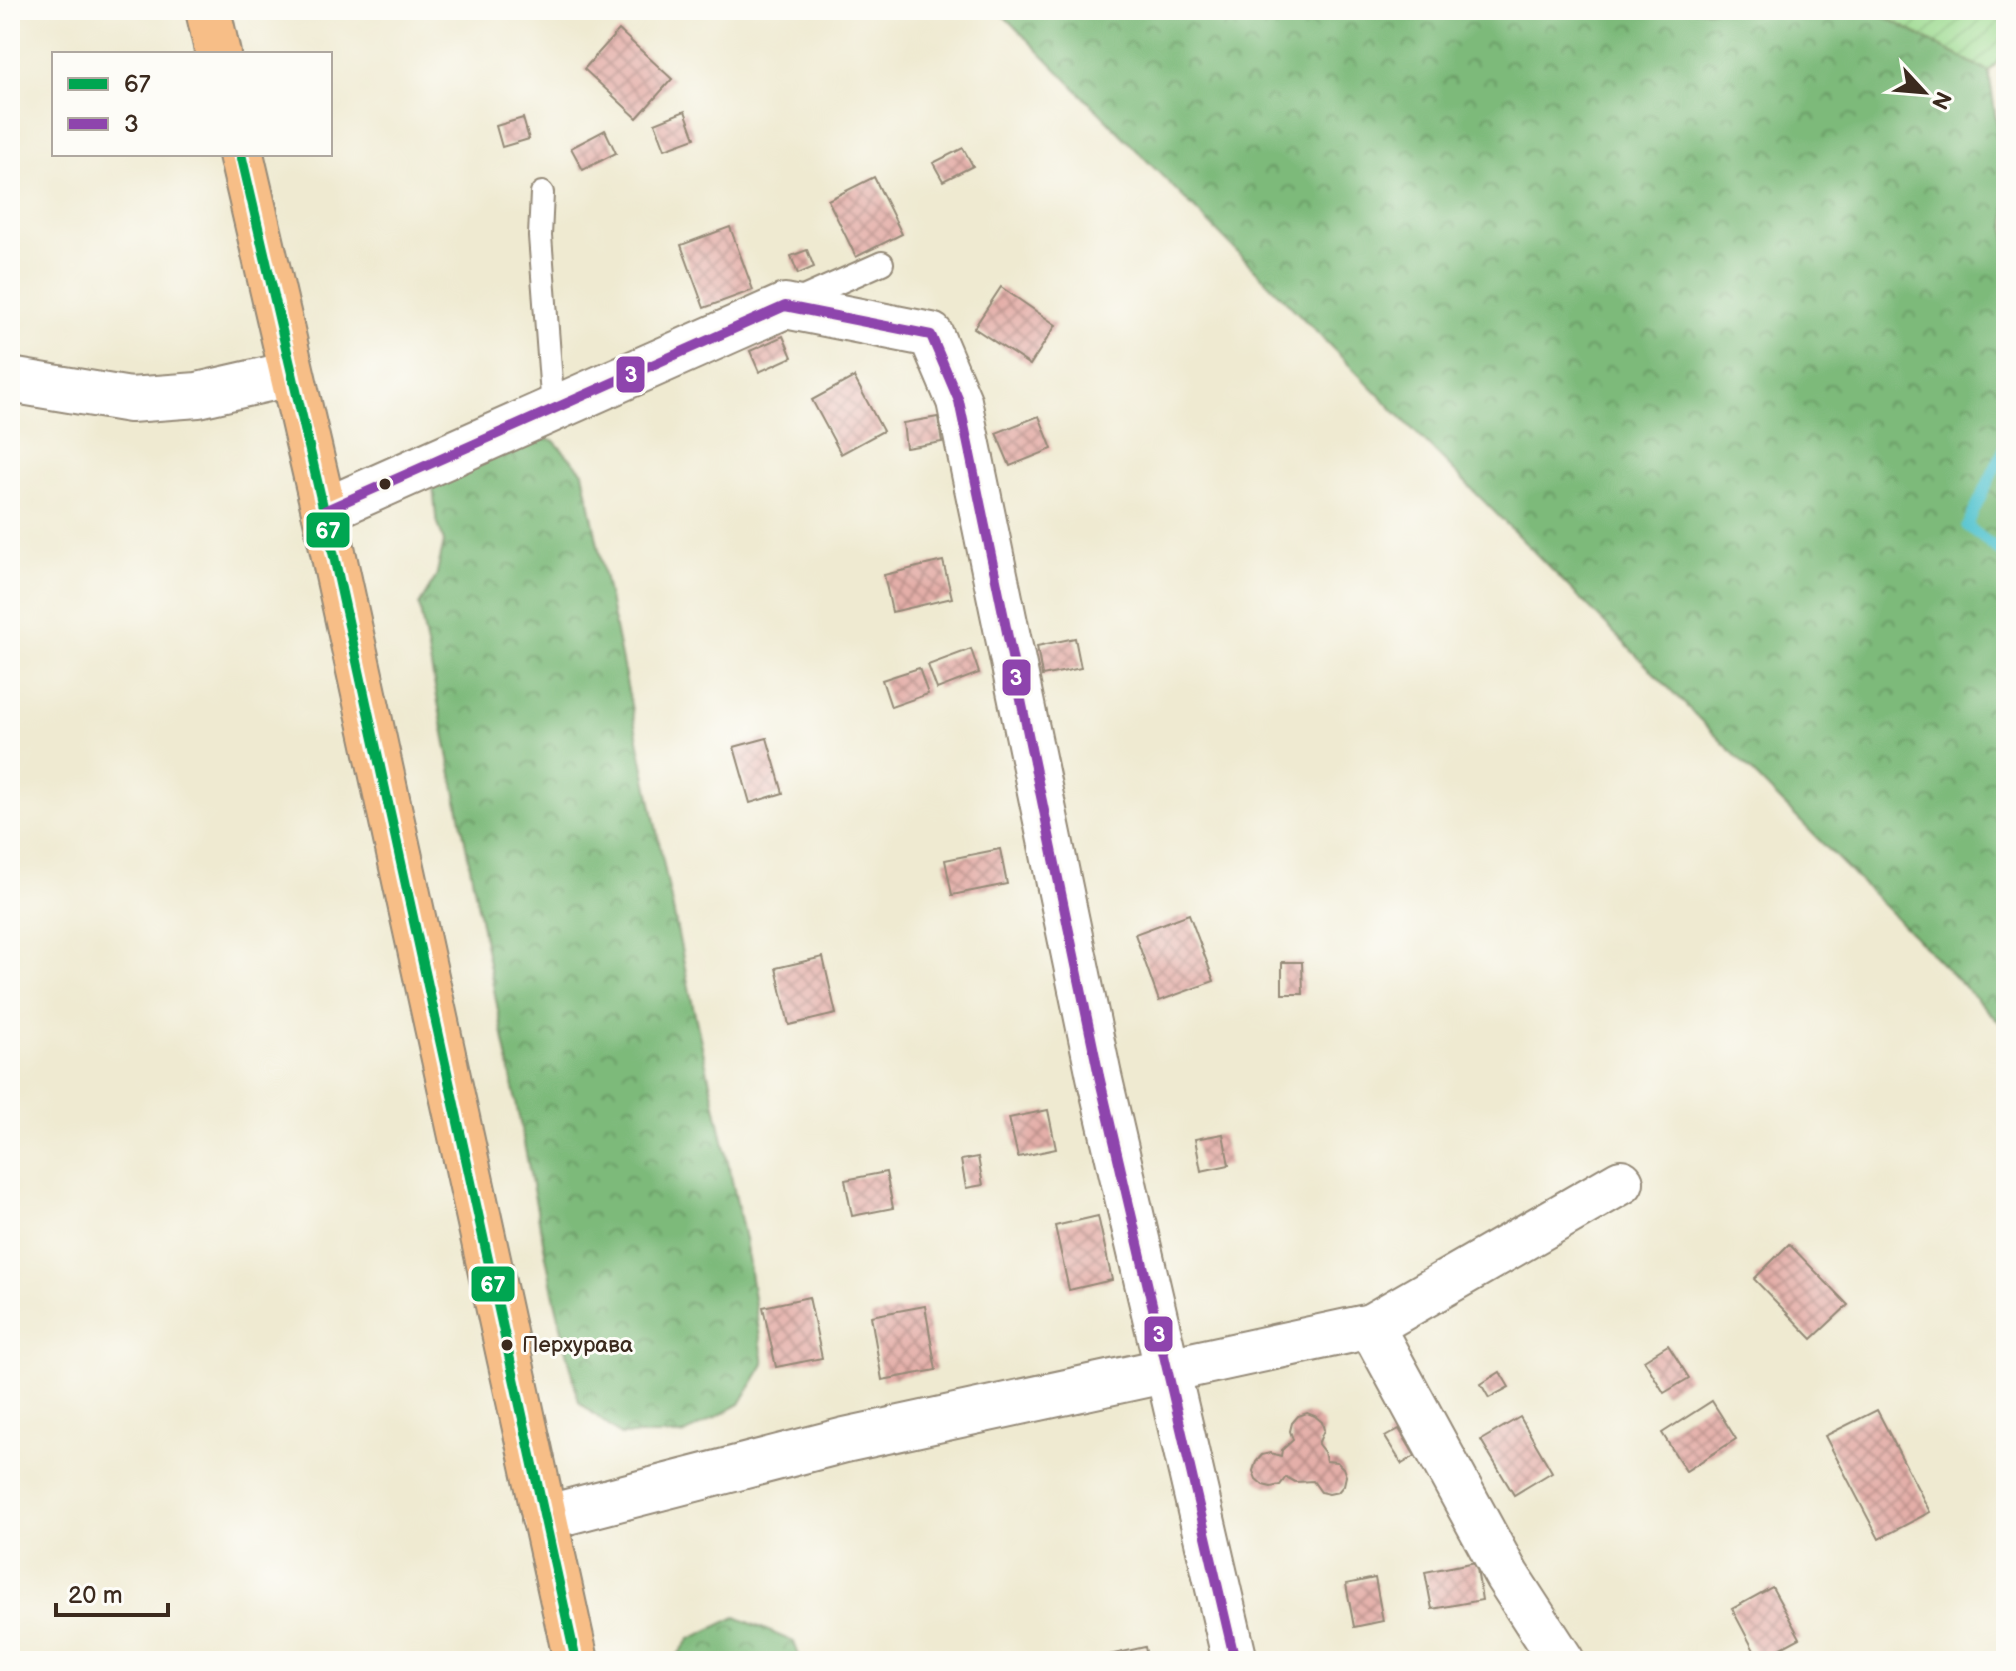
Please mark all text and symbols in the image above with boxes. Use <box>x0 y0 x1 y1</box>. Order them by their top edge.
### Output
legend <box>52 52 332 156</box>
north arrow <box>1884 52 1964 132</box>
text: 67 <box>124 70 151 99</box>
text: N <box>1925 87 1956 113</box>
text: 3 <box>124 110 139 139</box>
line badge: 3 <box>615 355 646 394</box>
text: 3 <box>625 362 638 389</box>
unlabelled marker <box>377 476 393 492</box>
line badge: 67 <box>305 511 351 549</box>
text: 67 <box>315 518 341 545</box>
line badge: 3 <box>1001 658 1032 697</box>
text: 3 <box>1010 665 1023 692</box>
line badge: 67 <box>470 1265 516 1303</box>
text: 67 <box>480 1272 506 1299</box>
line badge: 3 <box>1143 1315 1174 1353</box>
text: 3 <box>1153 1322 1166 1349</box>
place label: Перхурава <box>522 1332 633 1359</box>
marker: Перхурава <box>499 1337 515 1353</box>
scale bar <box>56 1567 168 1617</box>
text: 20 m <box>68 1581 123 1610</box>

